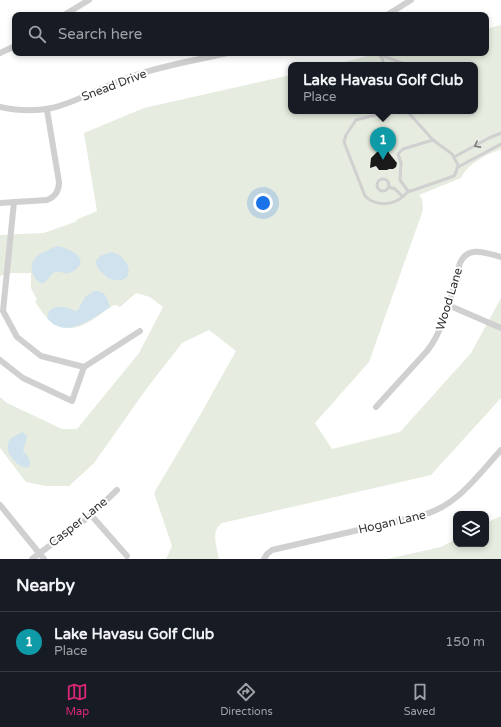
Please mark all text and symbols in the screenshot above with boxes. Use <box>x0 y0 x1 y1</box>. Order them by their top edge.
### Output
search box <box>12 12 489 56</box>
icon: search <box>26 23 48 45</box>
text: Search here <box>58 25 142 43</box>
popup <box>288 62 478 114</box>
street label: Snead Drive <box>80 66 149 104</box>
text: Lake Havasu Golf Club <box>303 71 463 89</box>
text: Place <box>303 89 336 105</box>
pin: 1 <box>370 127 396 160</box>
one-way arrow <box>474 140 481 147</box>
your location <box>253 193 273 213</box>
street label: Wood Lane <box>433 266 465 332</box>
street label: Casper Lane <box>46 494 110 550</box>
street label: Hogan Lane <box>357 507 427 537</box>
map controls <box>453 511 489 547</box>
button: layers <box>453 511 489 547</box>
text: Nearby <box>16 575 75 596</box>
text: Lake Havasu Golf Club <box>54 625 214 643</box>
text: 1 <box>25 634 33 650</box>
text: 150 m <box>445 634 485 650</box>
text: Place <box>54 643 87 659</box>
tab: Map <box>65 681 89 718</box>
tab: Directions <box>220 681 273 718</box>
tab: Saved <box>404 681 436 718</box>

